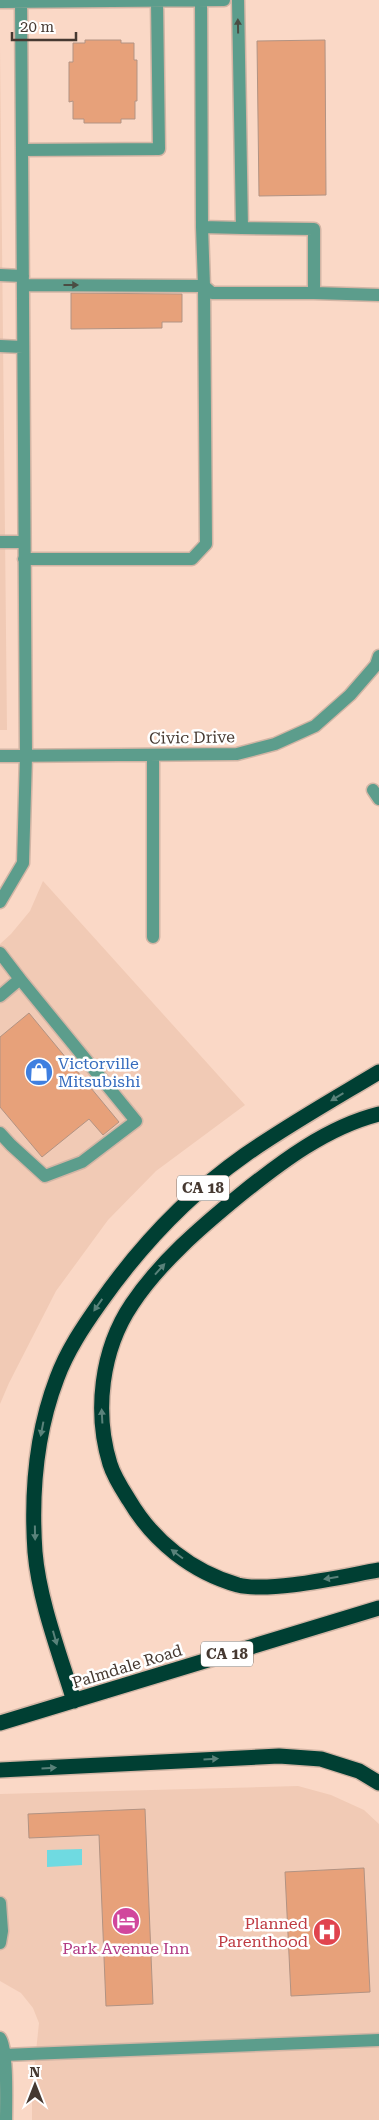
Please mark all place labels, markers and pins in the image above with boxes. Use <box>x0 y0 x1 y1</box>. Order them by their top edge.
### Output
place label: Victorville Mitsubishi <box>58 1054 140 1091</box>
shop icon: Victorville Mitsubishi <box>24 1057 54 1087</box>
hotel icon: Park Avenue Inn <box>111 1906 141 1936</box>
place label: Planned Parenthood <box>218 1914 308 1951</box>
hospital icon: Planned Parenthood <box>312 1917 342 1947</box>
place label: Park Avenue Inn <box>62 1939 190 1958</box>

